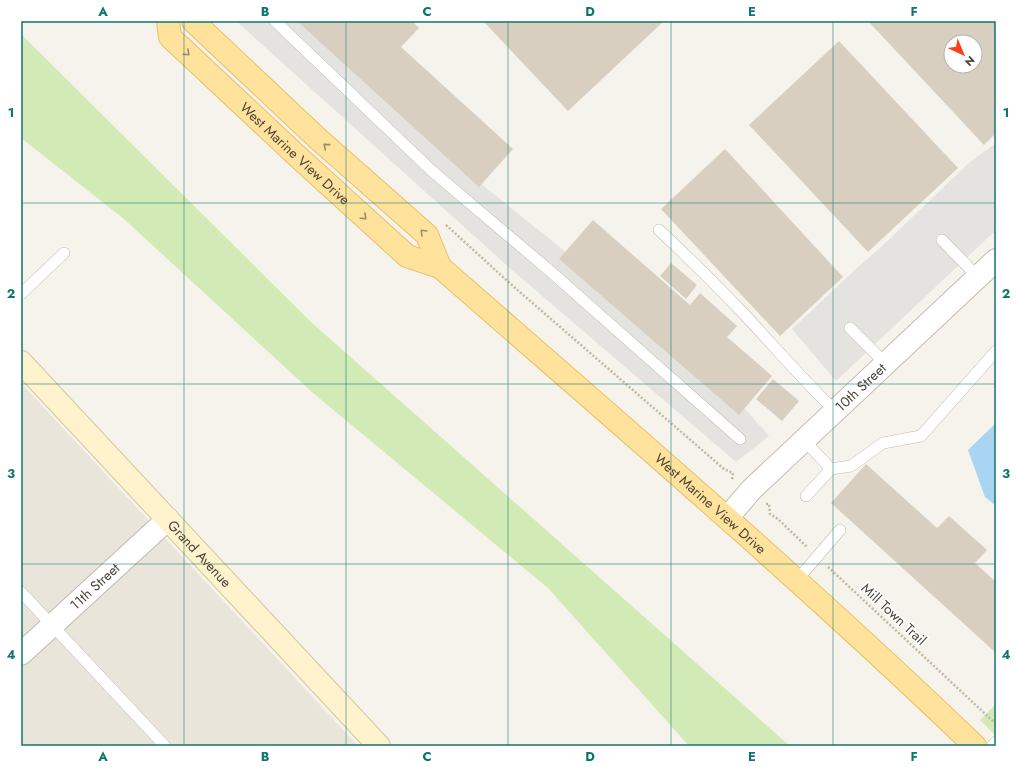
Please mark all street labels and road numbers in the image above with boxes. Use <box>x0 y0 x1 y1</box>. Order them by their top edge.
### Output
street label: West Marine View Drive <box>236 98 354 209</box>
street label: 10th Street <box>831 358 891 416</box>
street label: West Marine View Drive <box>650 449 771 559</box>
street label: Grand Avenue <box>163 516 236 592</box>
street label: 11th Street <box>65 558 124 614</box>
street label: Mill Town Trail <box>857 578 931 650</box>

